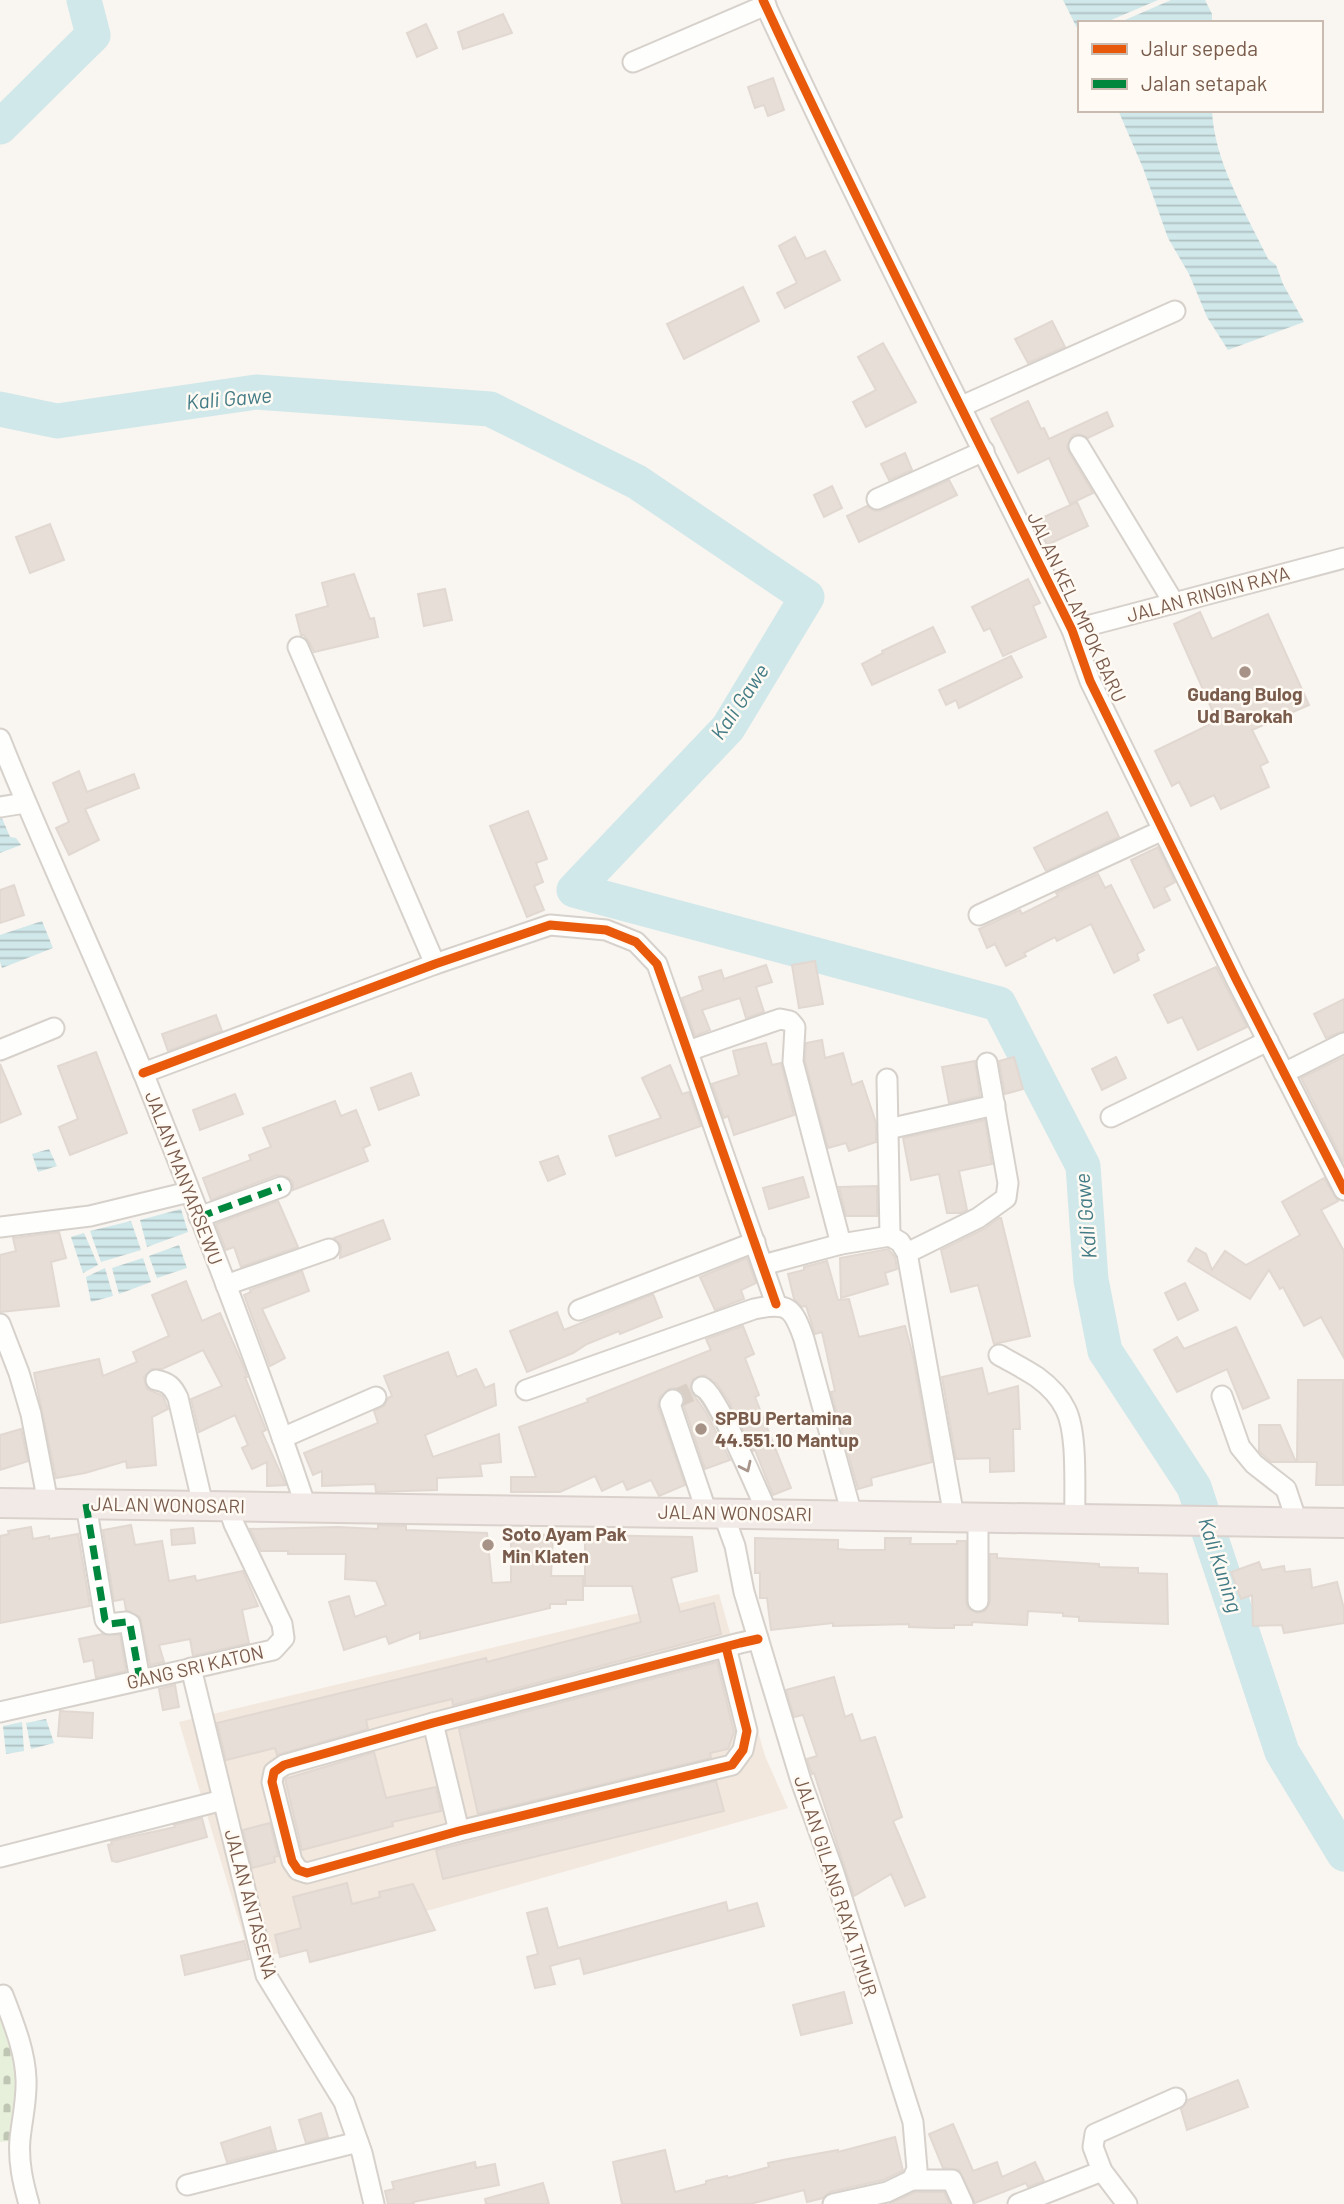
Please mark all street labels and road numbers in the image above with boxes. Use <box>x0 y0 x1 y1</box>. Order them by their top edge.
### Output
street label: JALAN KELAMPOK BARU <box>1023 508 1132 706</box>
street label: JALAN RINGIN RAYA <box>1124 561 1292 626</box>
street label: JALAN MANYARSEWU <box>141 1088 228 1268</box>
street label: JALAN WONOSARI <box>91 1492 245 1517</box>
street label: JALAN WONOSARI <box>658 1500 812 1525</box>
street label: GANG SRI KATON <box>124 1640 266 1693</box>
street label: JALAN GILANG RAYA TIMUR <box>790 1773 883 1999</box>
street label: JALAN ANTASENA <box>220 1826 283 1981</box>

